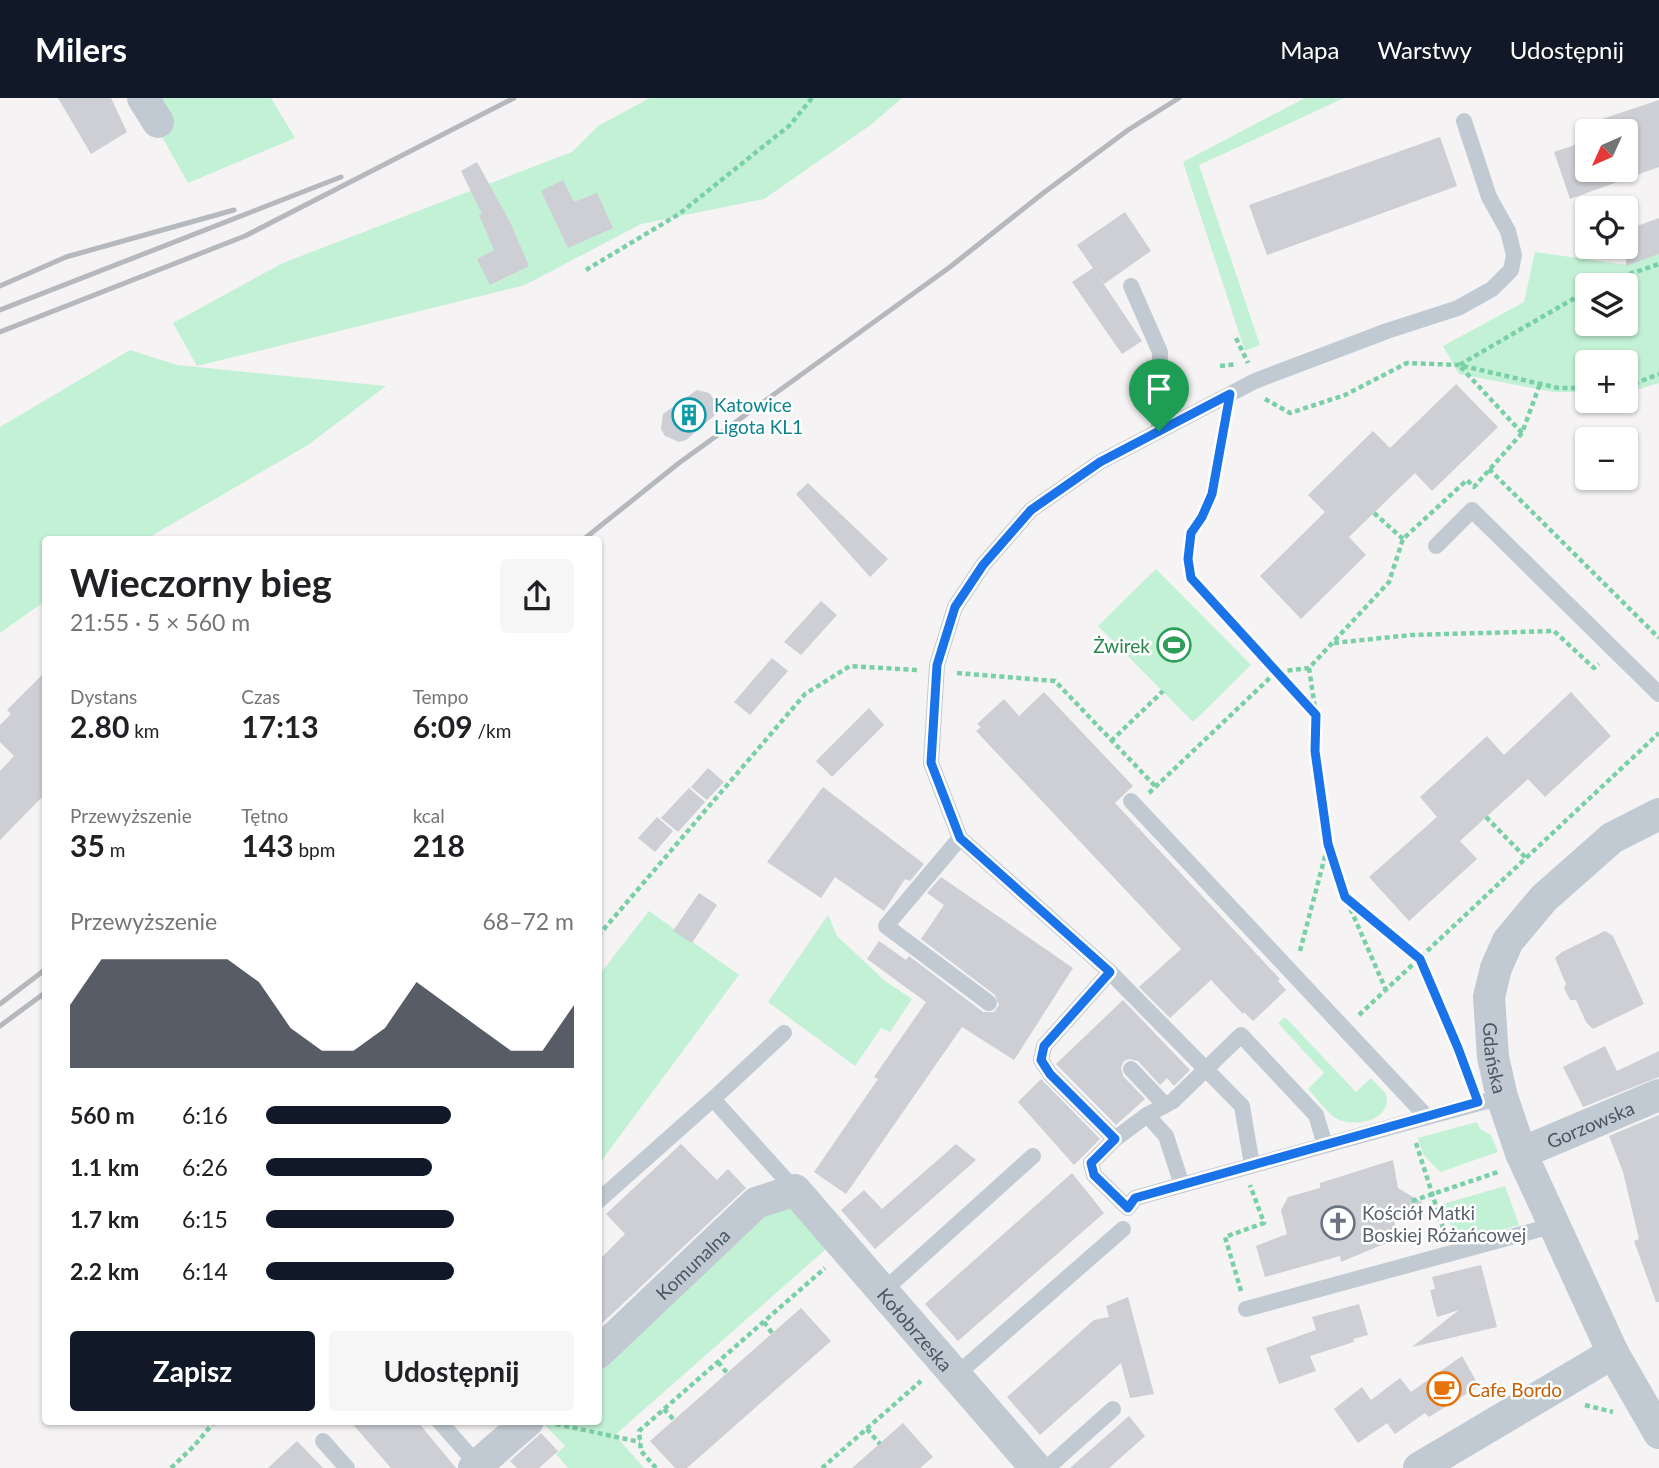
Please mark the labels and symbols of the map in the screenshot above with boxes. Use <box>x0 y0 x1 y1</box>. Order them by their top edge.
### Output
north arrow <box>1575 119 1638 182</box>
pin <box>1129 359 1189 431</box>
place label: Katowice Ligota KL1 <box>714 393 803 438</box>
building icon: Katowice Ligota KL1 <box>670 396 708 434</box>
sports icon: Żwirek <box>1155 626 1193 664</box>
place label: Żwirek <box>1093 634 1150 657</box>
street label: Gdańska <box>1479 1021 1512 1095</box>
street label: Gorzowska <box>1543 1095 1637 1153</box>
place label: Kościół Matki Boskiej Różańcowej <box>1362 1201 1526 1246</box>
church icon: Kościół Matki Boskiej Różańcowej <box>1319 1204 1357 1242</box>
street label: Komunalna <box>650 1223 734 1304</box>
street label: Kołobrzeska <box>873 1283 958 1375</box>
cafe icon: Cafe Bordo <box>1425 1370 1463 1408</box>
place label: Cafe Bordo <box>1468 1378 1562 1401</box>

